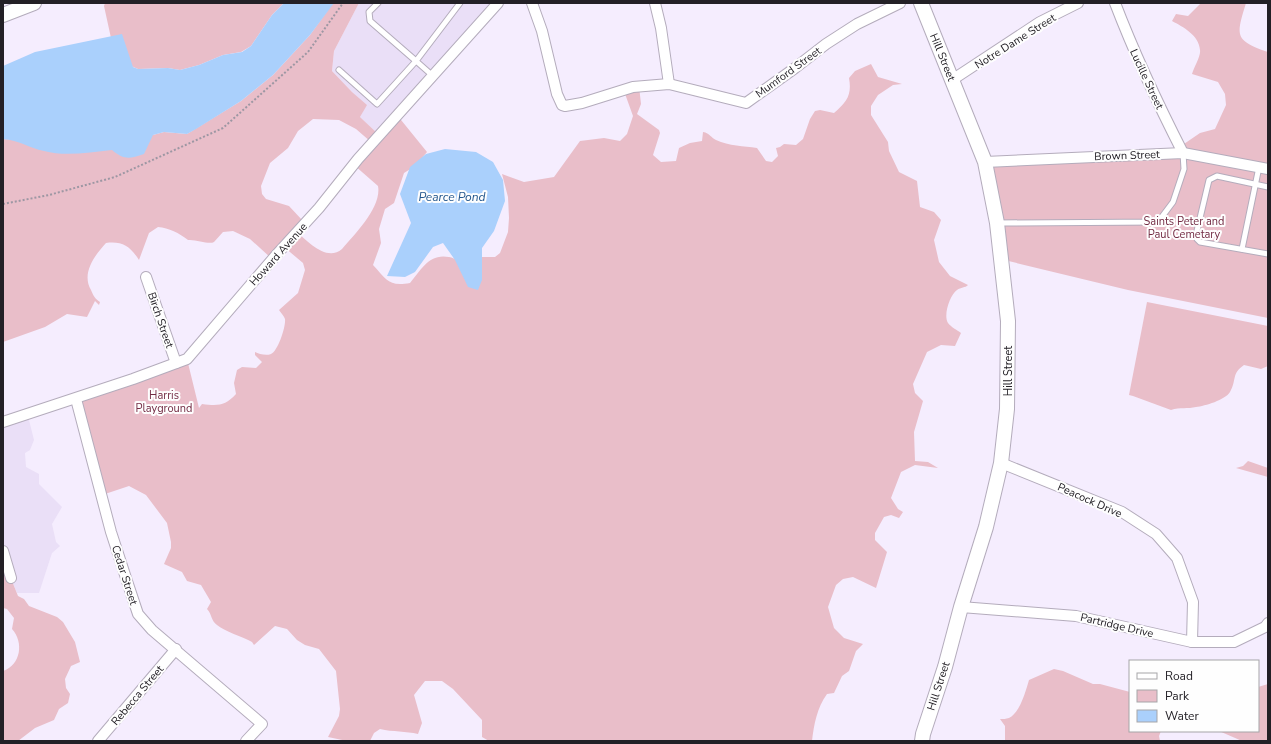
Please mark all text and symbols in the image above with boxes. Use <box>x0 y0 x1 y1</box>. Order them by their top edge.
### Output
street label: Notre Dame Street <box>972 10 1059 72</box>
street label: Hill Street <box>926 31 959 83</box>
street label: Mumford Street <box>752 43 824 101</box>
street label: Lucille Street <box>1126 47 1167 112</box>
street label: Brown Street <box>1094 147 1160 164</box>
water label: Pearce Pond <box>418 189 486 205</box>
park label: Saints Peter and Paul Cemetary <box>1144 214 1224 242</box>
street label: Howard Avenue <box>246 220 311 289</box>
street label: Birch Street <box>144 290 177 350</box>
street label: Hill Street <box>1001 346 1016 396</box>
park label: Harris Playground <box>136 388 192 416</box>
street label: Peacock Drive <box>1055 480 1124 521</box>
street label: Cedar Street <box>108 543 141 607</box>
street label: Partridge Drive <box>1079 610 1155 641</box>
street label: Hill Street <box>924 660 953 712</box>
legend <box>1129 660 1259 732</box>
street label: Rebecca Street <box>108 662 167 729</box>
text: Road <box>1165 668 1193 684</box>
text: Park <box>1165 688 1190 704</box>
text: Water <box>1165 708 1199 724</box>

